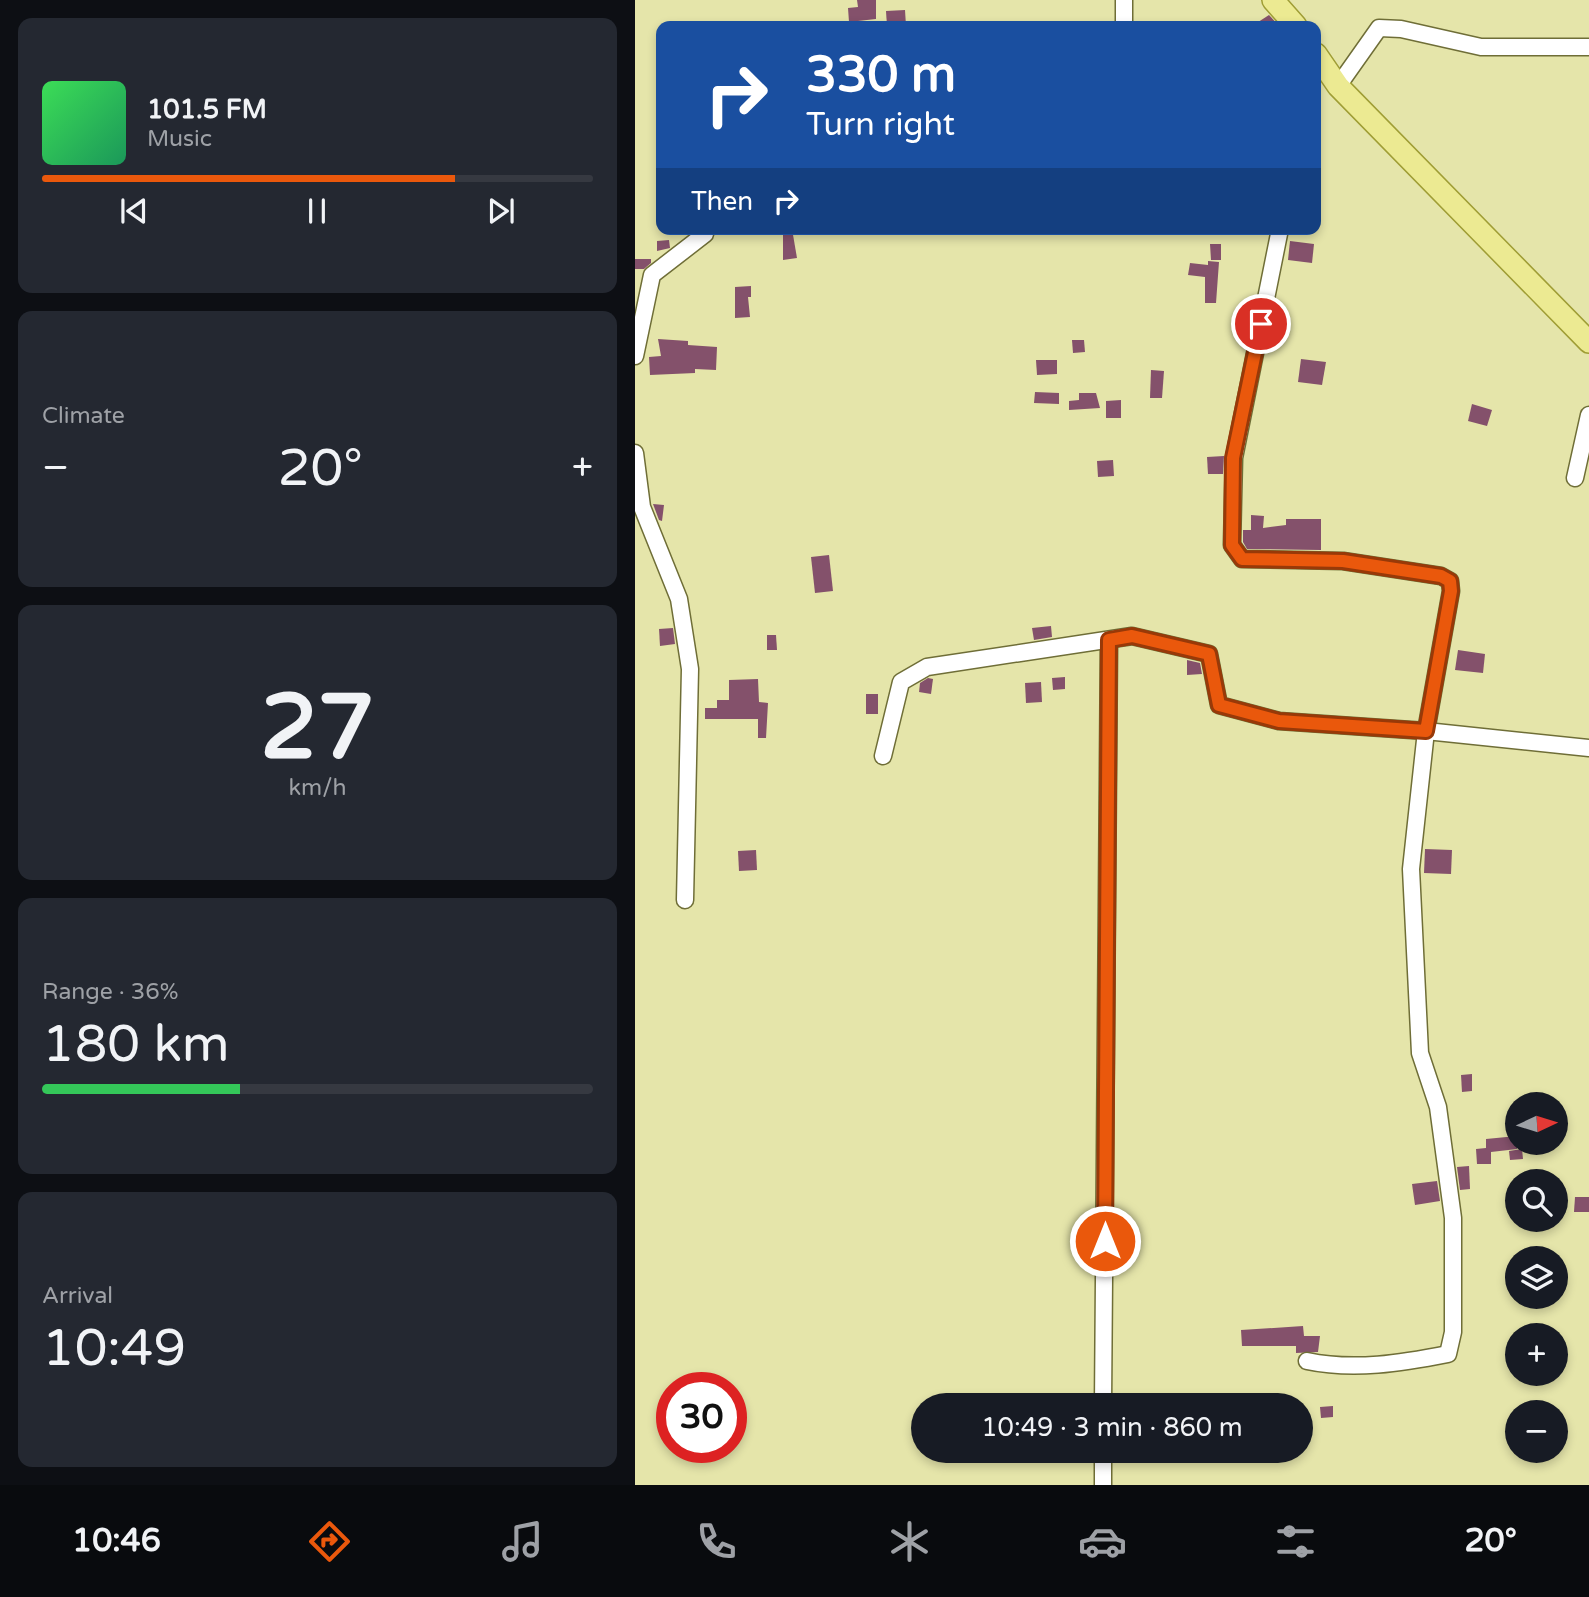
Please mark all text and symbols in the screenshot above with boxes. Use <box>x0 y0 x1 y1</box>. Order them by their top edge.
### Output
text: 330 m <box>806 46 956 105</box>
icon: right <box>691 49 782 140</box>
text: 101.5 FM <box>147 94 267 125</box>
text: Turn right <box>806 106 955 144</box>
text: Music <box>147 125 212 153</box>
icon: right <box>767 182 805 220</box>
text: Then <box>691 186 753 217</box>
icon: previous <box>115 192 153 230</box>
icon: pause <box>298 192 336 230</box>
icon: next <box>482 192 520 230</box>
pin <box>1231 294 1291 354</box>
icon: arrive <box>1242 305 1280 343</box>
text: Climate <box>42 402 125 430</box>
text: 20° <box>278 437 363 500</box>
text: − <box>42 445 69 491</box>
text: + <box>572 445 593 491</box>
text: 27 <box>260 673 375 783</box>
text: km/h <box>289 774 346 802</box>
text: Range · 36% <box>42 978 178 1006</box>
text: 180 km <box>42 1013 230 1076</box>
north arrow <box>1505 1092 1568 1155</box>
map controls <box>1505 1092 1568 1463</box>
button: search <box>1505 1169 1568 1232</box>
position arrow <box>1068 1204 1142 1278</box>
button: layers <box>1505 1246 1568 1309</box>
text: Arrival <box>42 1282 113 1310</box>
text: 10:49 <box>42 1317 186 1380</box>
button: + <box>1505 1323 1568 1386</box>
speed limit sign: 30 <box>656 1372 747 1463</box>
button: − <box>1505 1400 1568 1463</box>
text: 10:49 · 3 min · 860 m <box>981 1412 1243 1443</box>
icon: directions <box>305 1517 354 1566</box>
icon: music <box>498 1517 547 1566</box>
icon: phone <box>692 1517 741 1566</box>
icon: climate <box>885 1517 934 1566</box>
icon: car <box>1078 1517 1127 1566</box>
icon: filters <box>1271 1517 1320 1566</box>
text: 10:46 <box>72 1522 161 1560</box>
text: 20° <box>1464 1522 1517 1560</box>

